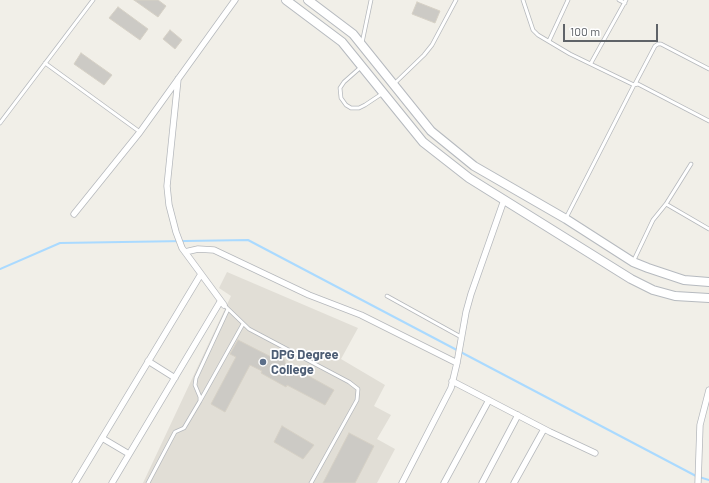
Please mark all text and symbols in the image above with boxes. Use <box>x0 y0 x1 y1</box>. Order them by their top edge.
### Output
scale bar <box>565 16 660 42</box>
text: 100 m <box>570 24 600 38</box>
place label: DPG Degree College <box>271 347 339 378</box>
marker: DPG Degree College <box>258 357 268 367</box>

